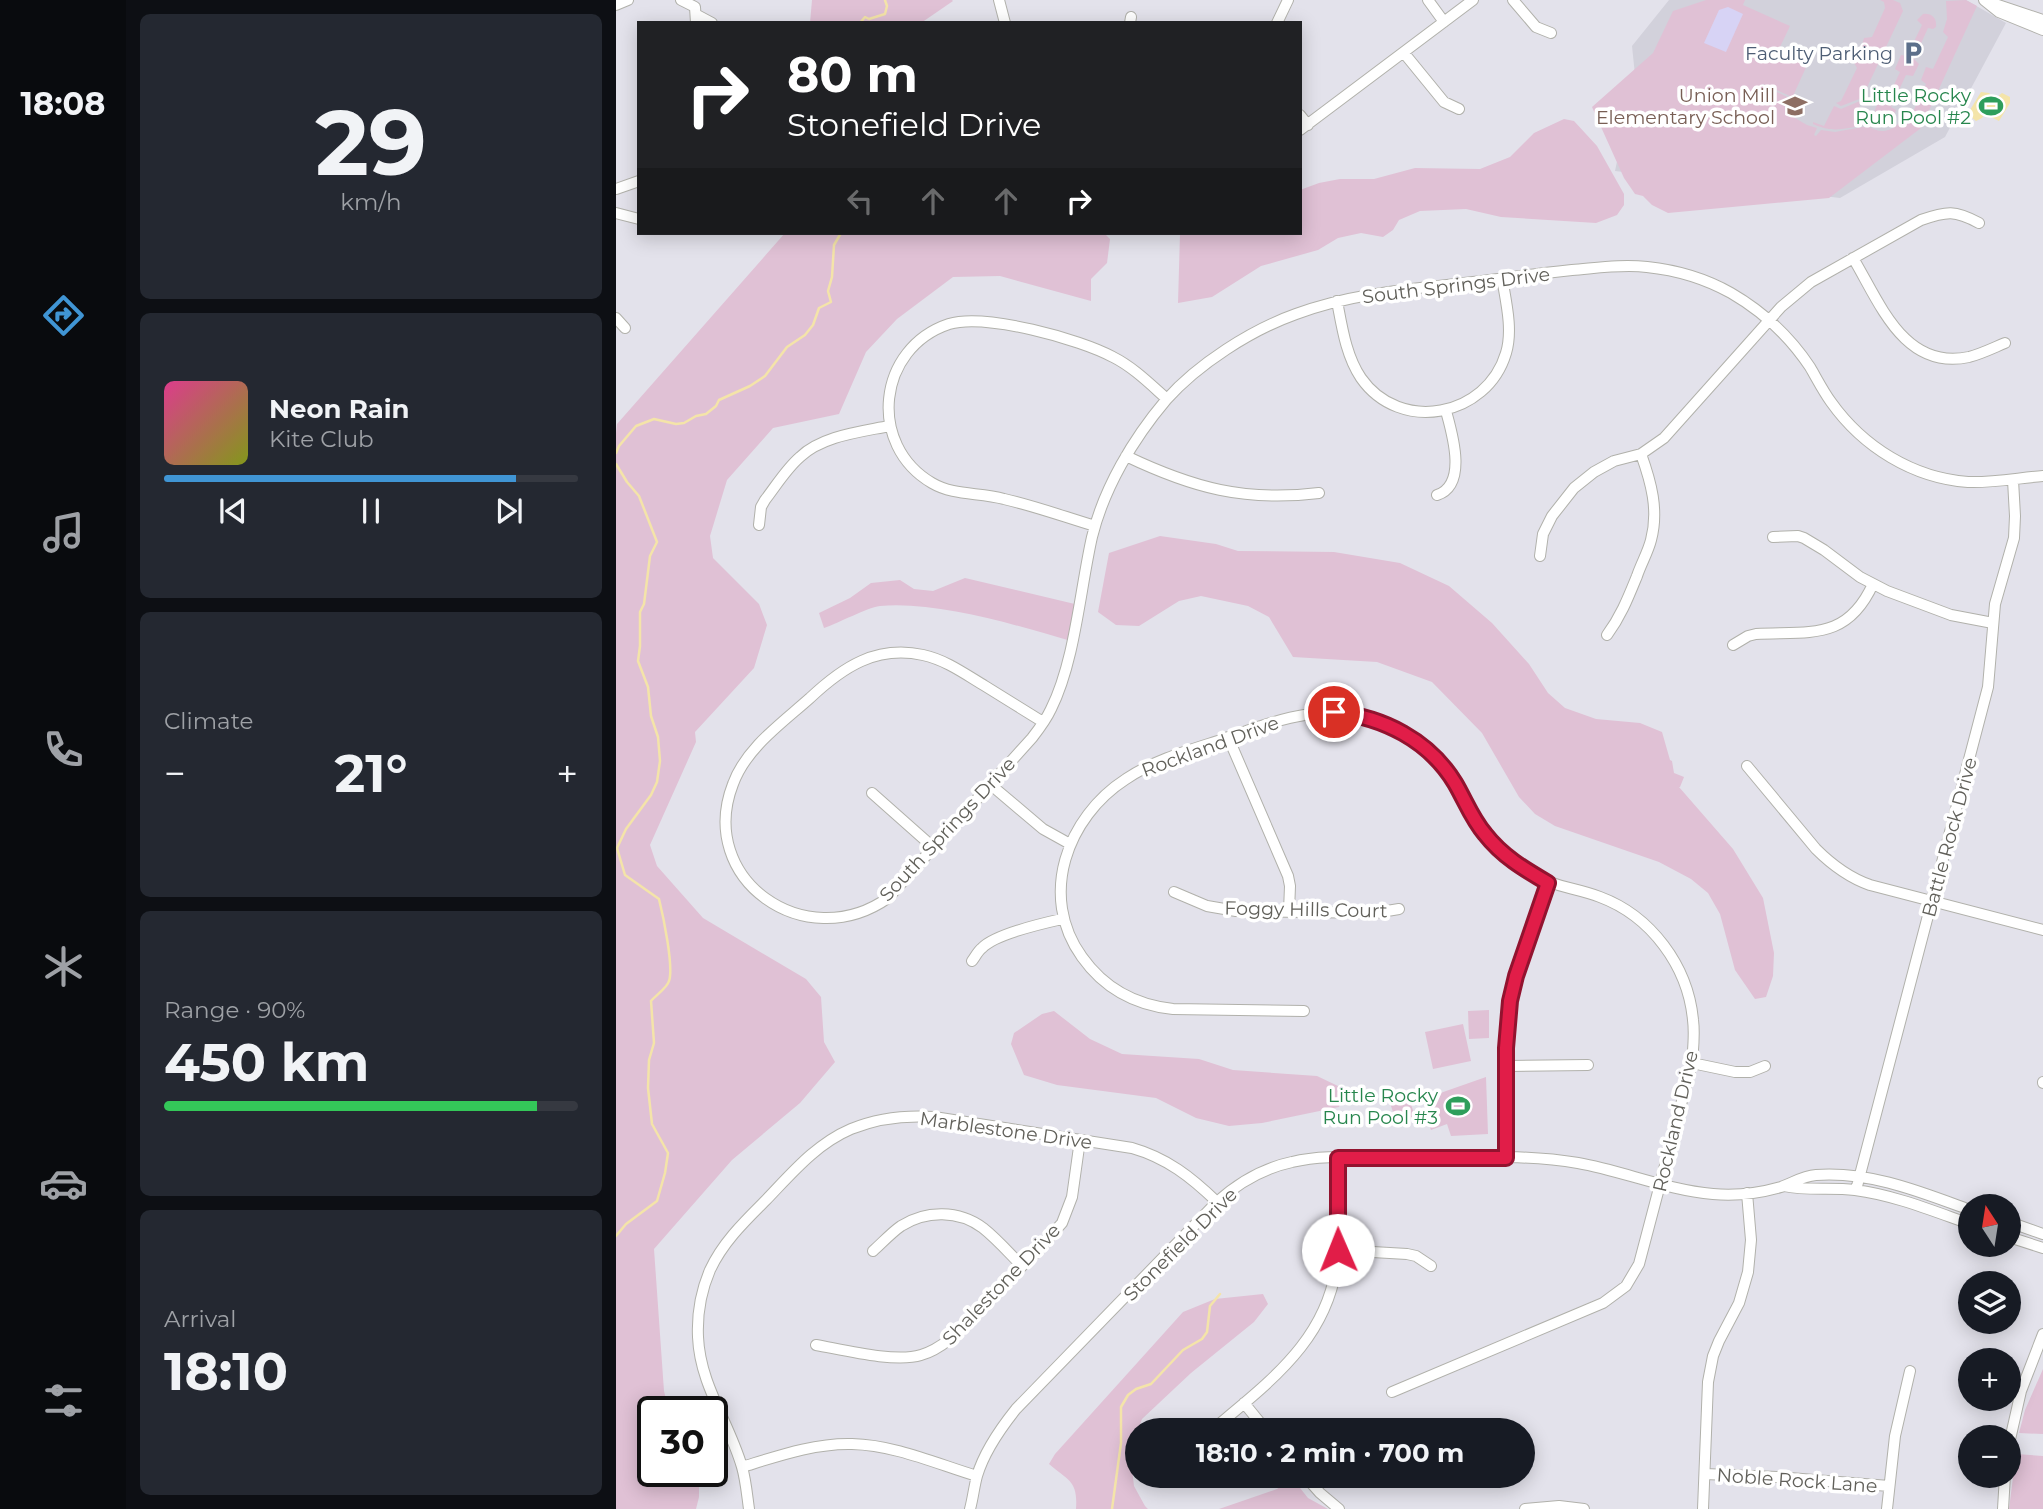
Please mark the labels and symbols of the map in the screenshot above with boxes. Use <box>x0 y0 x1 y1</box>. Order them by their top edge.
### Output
parking icon: Faculty Parking <box>1899 39 1927 67</box>
place label: Faculty Parking <box>1745 42 1893 65</box>
place label: Union Mill Elementary School <box>1596 84 1775 129</box>
place label: Little Rocky Run Pool #2 <box>1855 84 1972 129</box>
school or university icon: Union Mill Elementary School <box>1781 92 1809 120</box>
sports icon: Little Rocky Run Pool #2 <box>1977 92 2005 120</box>
street label: South Springs Drive <box>1361 263 1551 308</box>
pin <box>1304 682 1364 742</box>
street label: Rockland Drive <box>1138 711 1282 782</box>
street label: South Springs Drive <box>875 752 1020 906</box>
street label: Battle Rock Drive <box>1917 755 1982 920</box>
street label: Foggy Hills Court <box>1224 897 1388 922</box>
street label: Rockland Drive <box>1648 1048 1703 1194</box>
place label: Little Rocky Run Pool #3 <box>1322 1084 1439 1129</box>
sports icon: Little Rocky Run Pool #3 <box>1444 1092 1472 1120</box>
street label: Marblestone Drive <box>918 1107 1094 1154</box>
street label: Stonefield Drive <box>1119 1183 1242 1306</box>
north arrow <box>1958 1194 2021 1256</box>
position arrow <box>1301 1213 1375 1287</box>
street label: Shalestone Drive <box>938 1219 1065 1350</box>
speed limit sign: 30 <box>637 1396 728 1487</box>
street label: Noble Rock Lane <box>1716 1463 1878 1498</box>

